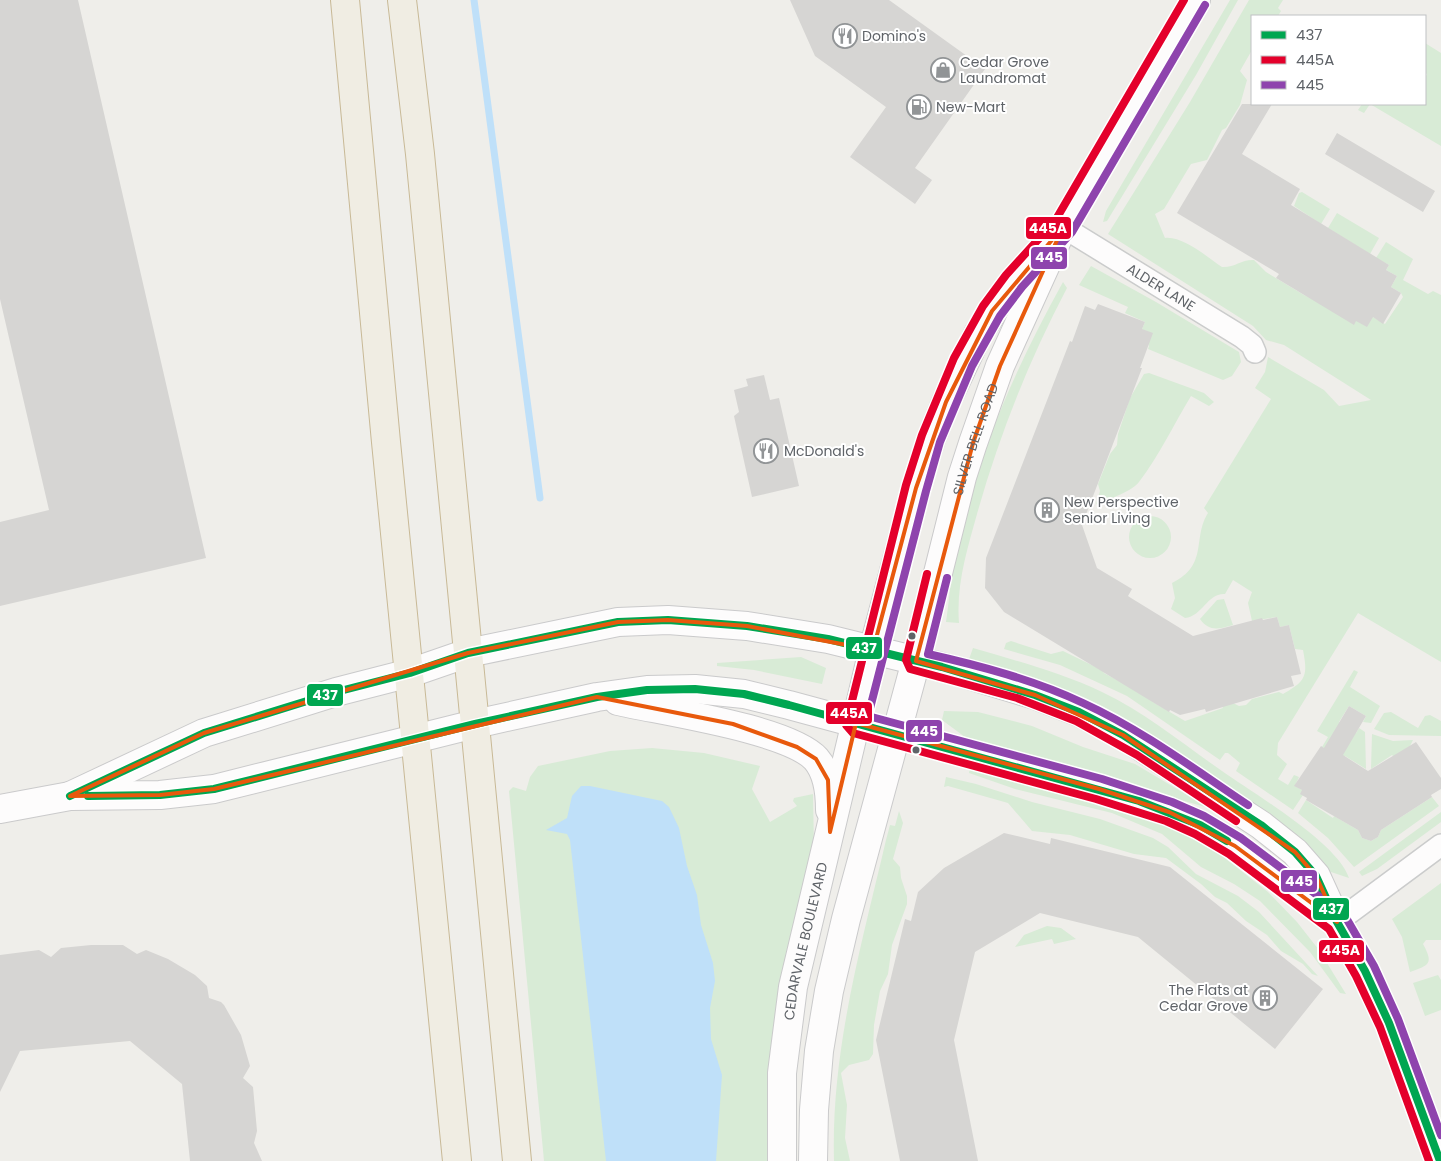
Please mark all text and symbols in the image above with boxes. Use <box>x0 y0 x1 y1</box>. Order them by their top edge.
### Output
legend <box>1251 15 1426 105</box>
restaurant icon: Domino's <box>832 23 858 49</box>
text: 437 <box>1296 24 1322 45</box>
place label: Domino's <box>862 26 926 46</box>
text: 445A <box>1296 49 1334 70</box>
place label: Cedar Grove Laundromat <box>960 52 1049 88</box>
shop icon: Cedar Grove Laundromat <box>930 57 956 83</box>
text: 445 <box>1296 74 1324 95</box>
fuel station icon: New-Mart <box>906 94 932 120</box>
place label: New-Mart <box>936 97 1006 117</box>
line badge: 445A <box>1025 216 1072 240</box>
text: 445A <box>1029 218 1068 238</box>
line badge: 445 <box>1030 246 1068 270</box>
text: 445 <box>1035 247 1063 267</box>
street label: ALDER LANE <box>1123 258 1199 316</box>
street label: SILVER BELL ROAD <box>948 380 1003 497</box>
restaurant icon: McDonald's <box>753 438 779 464</box>
place label: McDonald's <box>784 441 864 461</box>
place label: New Perspective Senior Living <box>1064 492 1179 528</box>
building icon: New Perspective Senior Living <box>1034 497 1060 523</box>
unlabelled marker <box>907 631 917 641</box>
line badge: 437 <box>845 636 883 660</box>
text: 437 <box>851 638 877 658</box>
line badge: 437 <box>306 683 344 707</box>
text: 437 <box>312 685 338 705</box>
line badge: 445A <box>825 701 873 725</box>
text: 445A <box>830 703 869 723</box>
line badge: 445 <box>905 719 943 743</box>
text: 445 <box>910 721 938 741</box>
unlabelled marker <box>911 745 921 755</box>
street label: CEDARVALE BOULEVARD <box>779 860 832 1021</box>
line badge: 445 <box>1280 869 1318 893</box>
text: 445 <box>1285 871 1313 891</box>
line badge: 437 <box>1312 897 1350 921</box>
text: 437 <box>1318 899 1344 919</box>
line badge: 445A <box>1318 939 1365 963</box>
text: 445A <box>1322 940 1361 960</box>
place label: The Flats at Cedar Grove <box>1159 980 1248 1016</box>
building icon: The Flats at Cedar Grove <box>1252 985 1278 1011</box>

